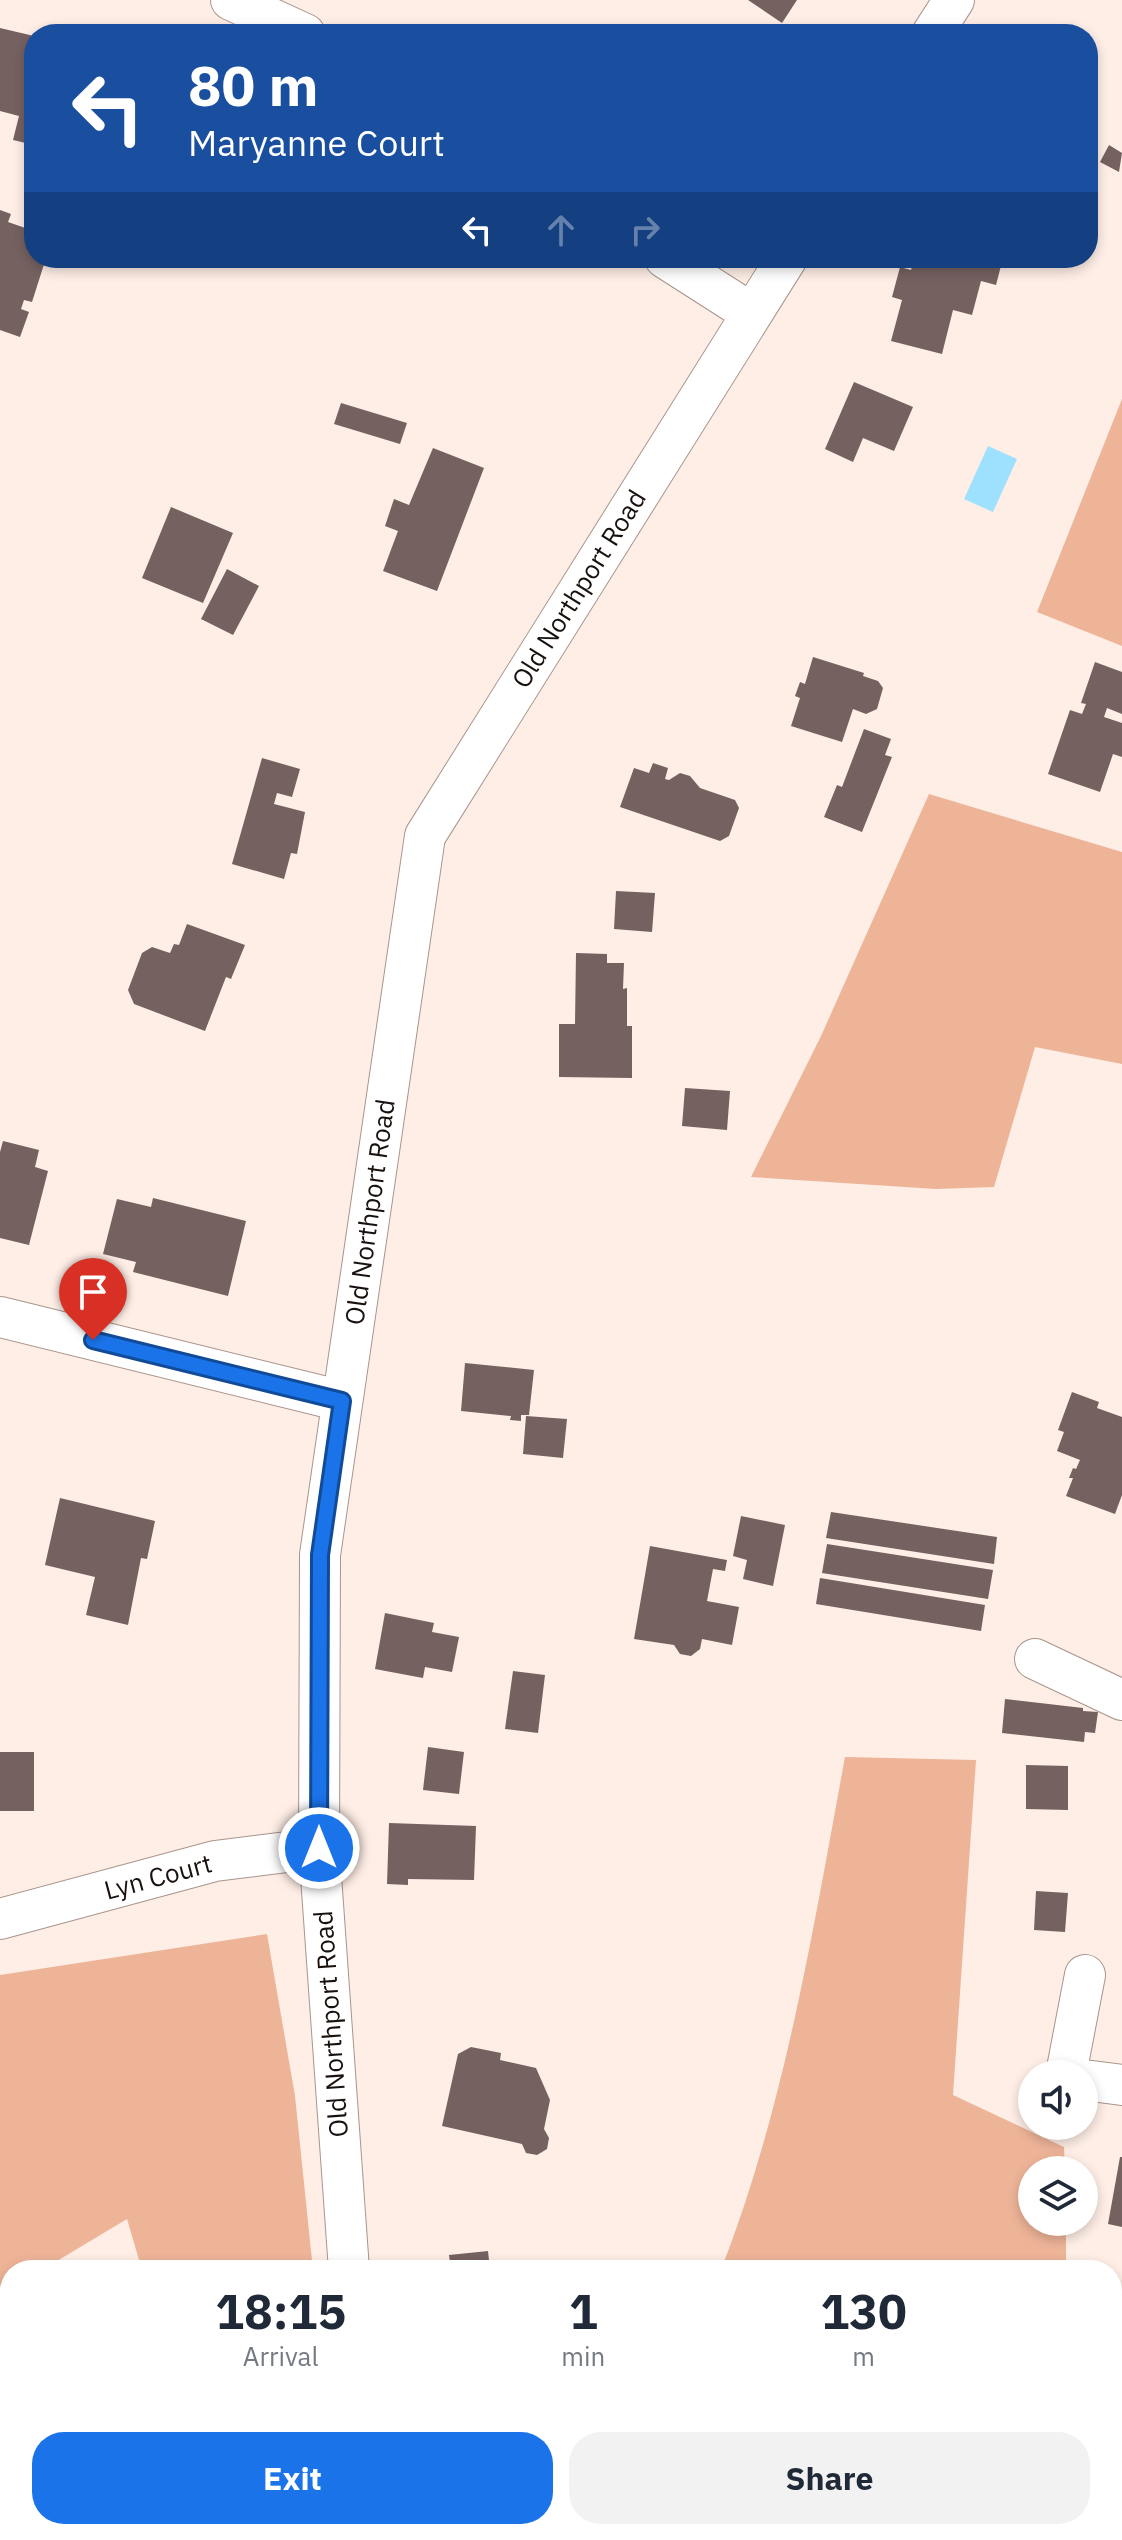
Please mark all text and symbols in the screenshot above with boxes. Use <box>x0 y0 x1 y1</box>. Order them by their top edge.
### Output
text: 80 m <box>188 49 318 121</box>
icon: left <box>56 56 160 160</box>
text: Maryanne Court <box>188 119 445 166</box>
icon: left <box>455 208 499 252</box>
icon: ahead <box>539 208 583 252</box>
icon: right <box>623 208 667 252</box>
street label: Old Northport Road <box>503 483 653 694</box>
street label: Old Northport Road <box>336 1097 402 1327</box>
pin <box>59 1258 127 1340</box>
icon: arrive <box>71 1270 115 1314</box>
position arrow <box>277 1806 361 1890</box>
street label: Lyn Court <box>100 1845 215 1907</box>
street label: Old Northport Road <box>305 1909 355 2139</box>
map controls <box>1018 2060 1098 2236</box>
button: sound <box>1018 2060 1098 2140</box>
button: layers <box>1018 2156 1098 2236</box>
text: 18:15 <box>215 2280 346 2342</box>
text: 1 <box>569 2280 598 2342</box>
text: 130 <box>820 2280 907 2342</box>
text: Arrival <box>243 2339 319 2373</box>
text: min <box>561 2339 605 2373</box>
text: m <box>852 2339 875 2373</box>
button: Exit <box>32 2432 553 2524</box>
button: Share <box>569 2432 1090 2524</box>

